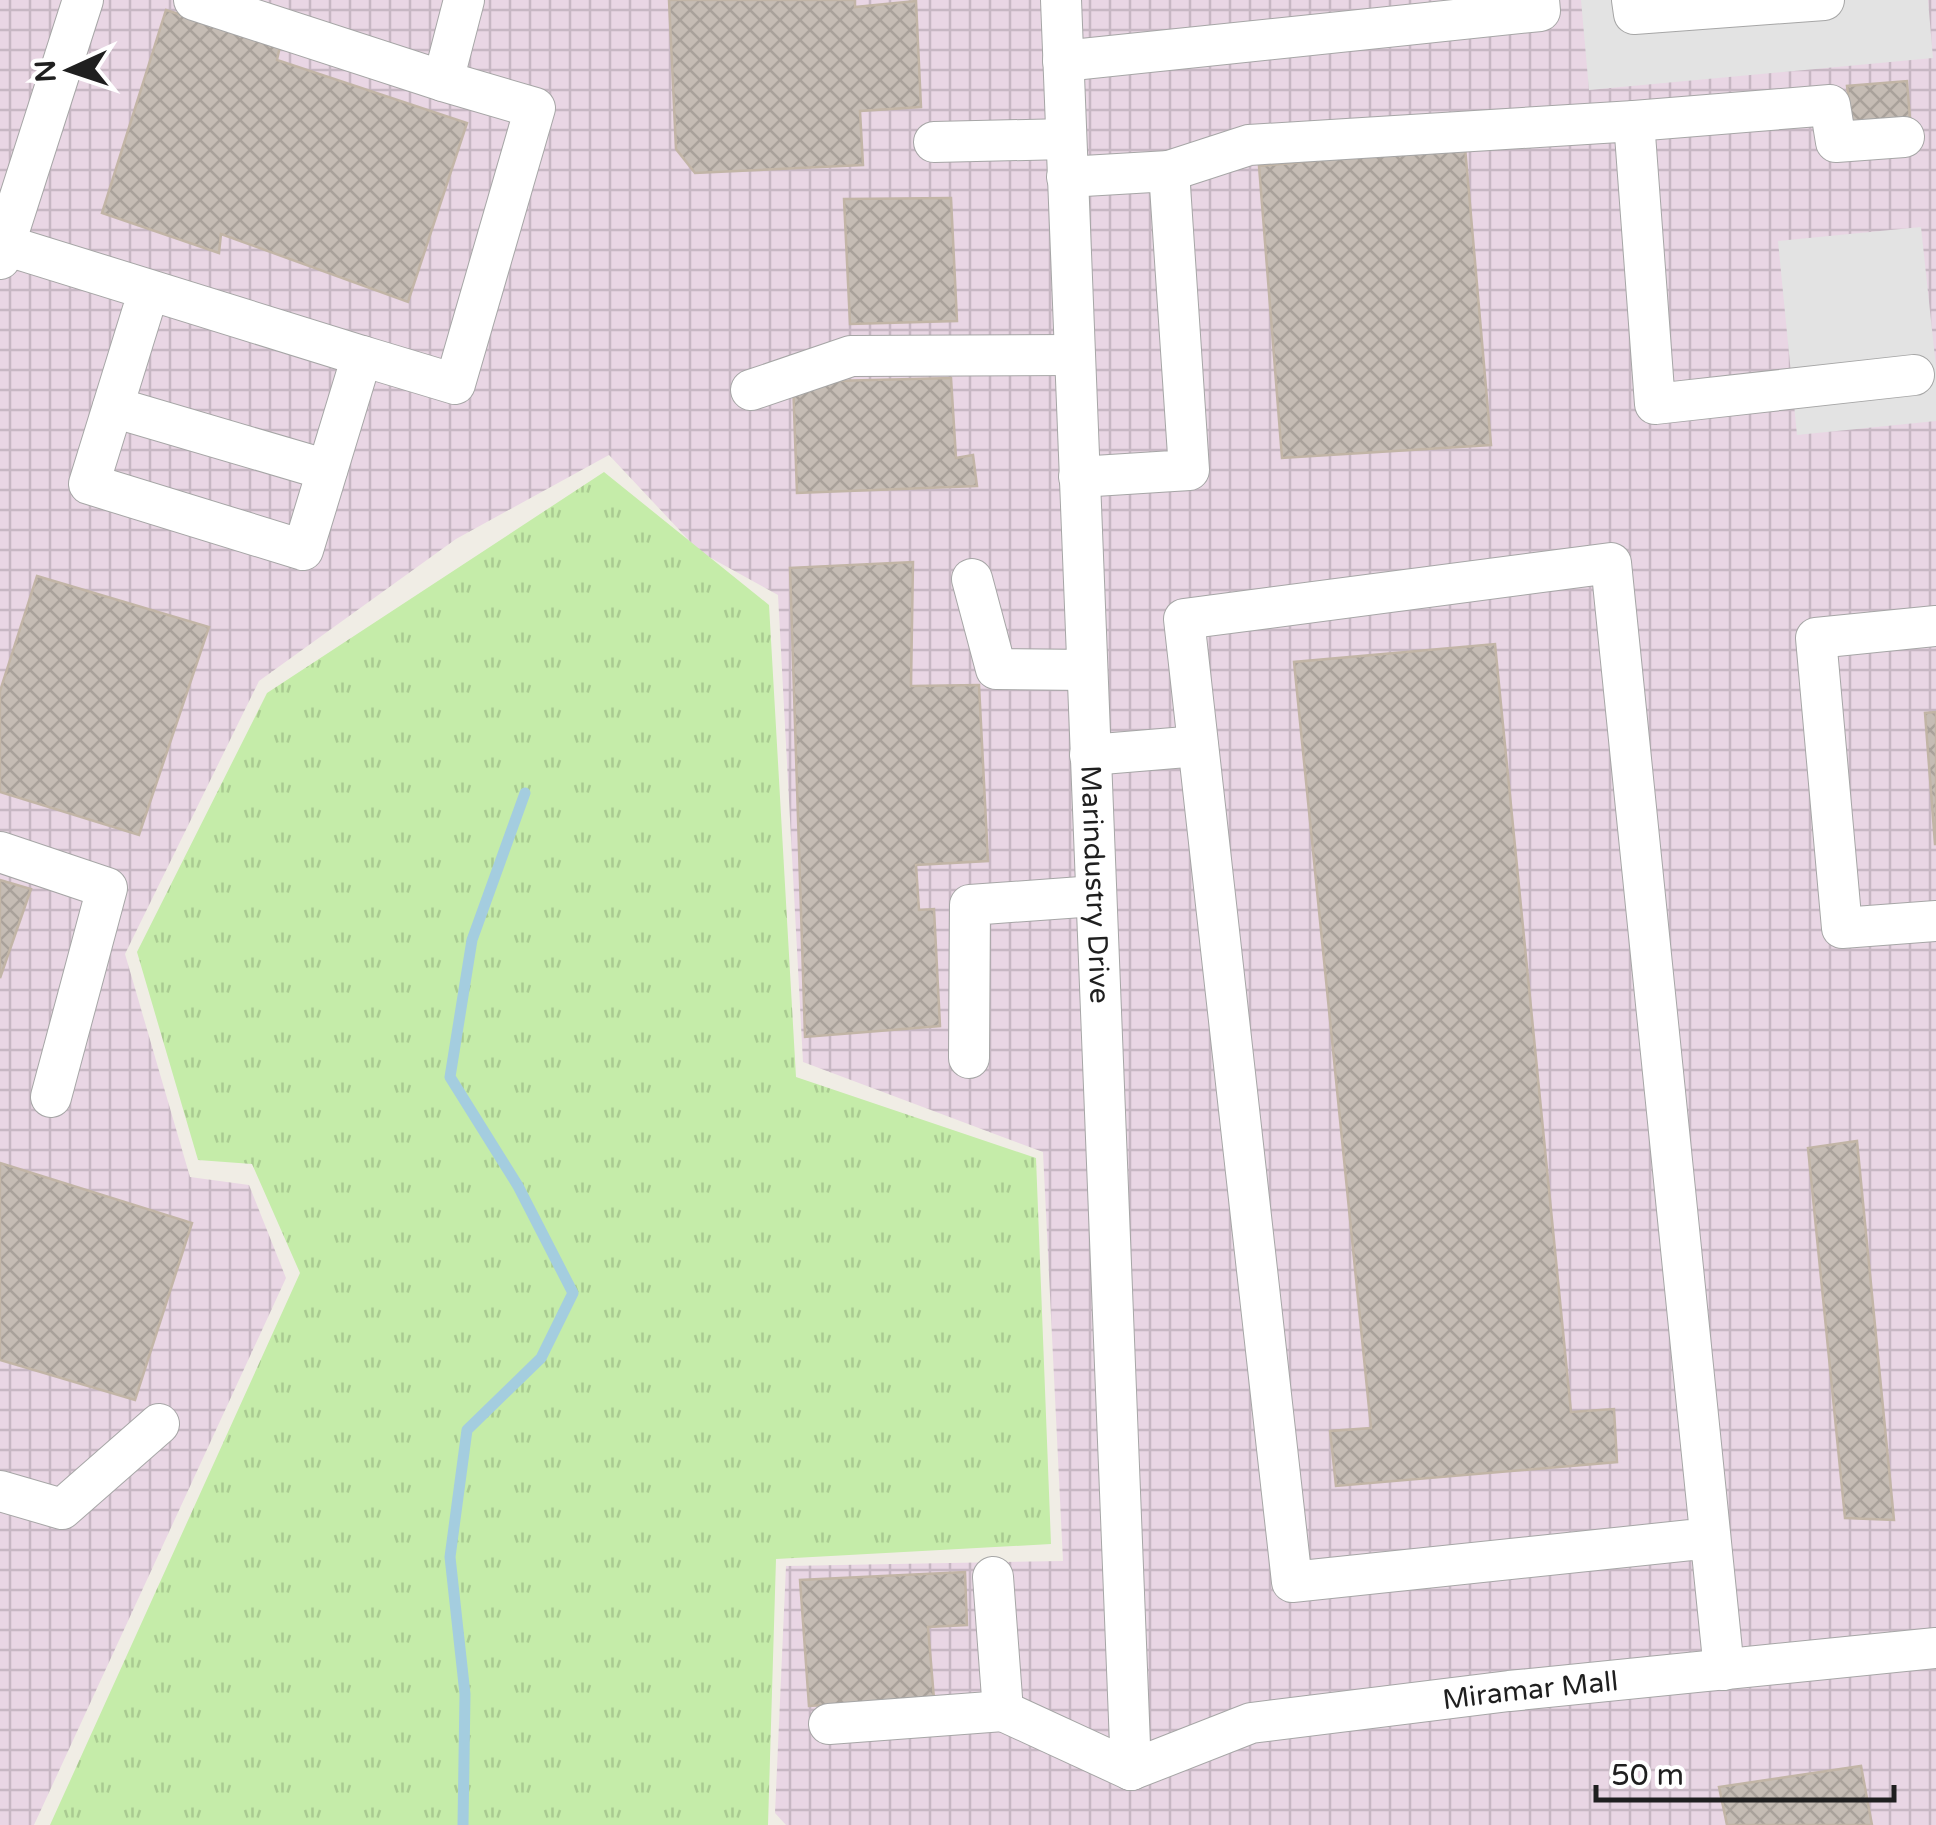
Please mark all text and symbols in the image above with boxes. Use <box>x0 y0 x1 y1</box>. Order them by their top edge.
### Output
north arrow <box>20 20 120 120</box>
text: N <box>28 59 64 83</box>
street label: Marindustry Drive <box>1073 765 1117 1004</box>
street label: Miramar Mall <box>1440 1664 1620 1717</box>
scale bar <box>1596 1740 1894 1802</box>
text: 50 m <box>1611 1757 1684 1794</box>

